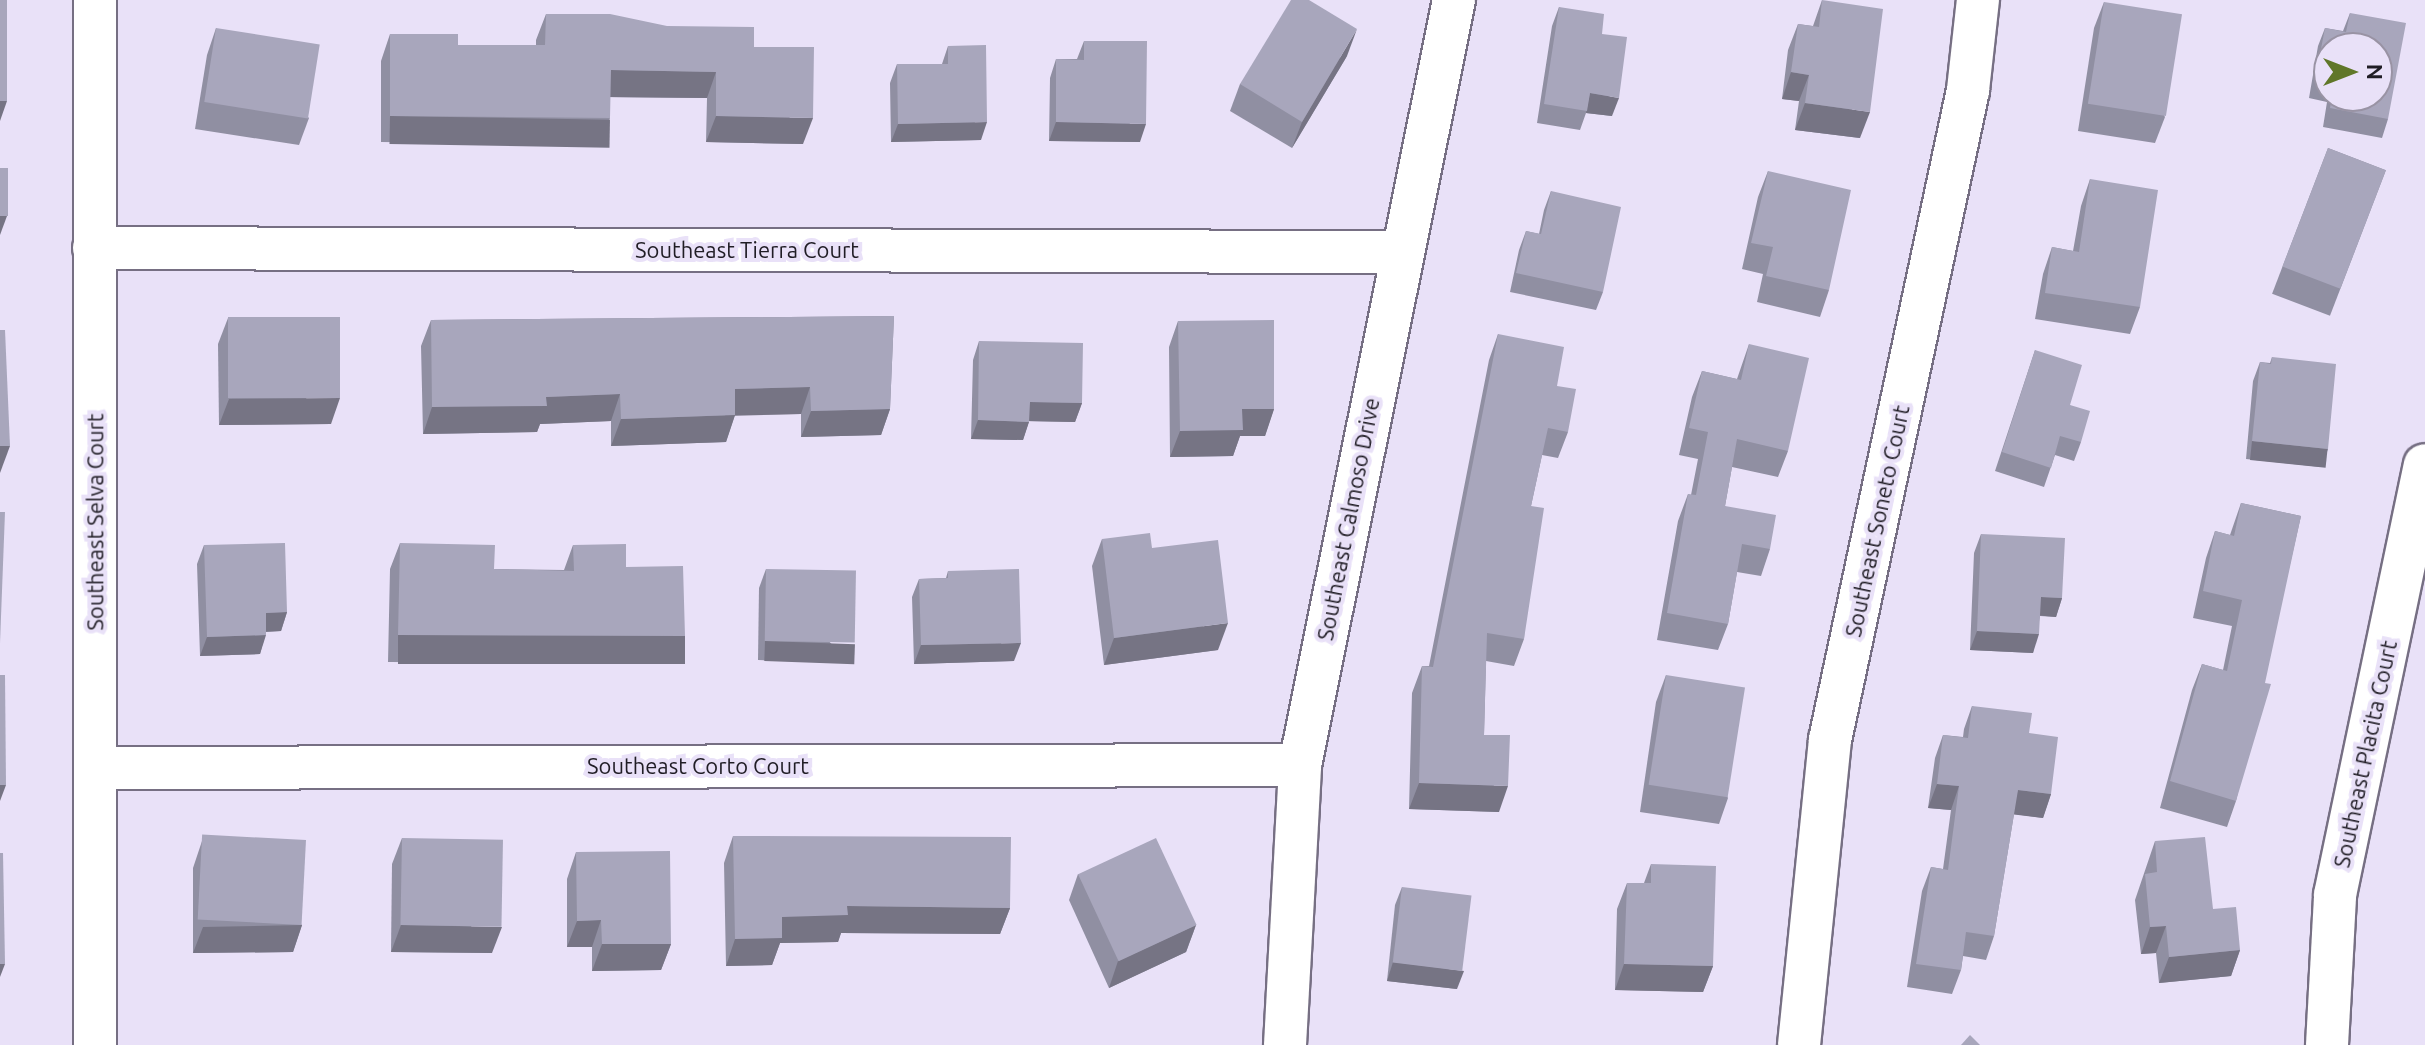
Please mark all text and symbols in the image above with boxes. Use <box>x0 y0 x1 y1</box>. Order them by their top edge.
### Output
north arrow <box>2313 32 2393 112</box>
text: N <box>2363 64 2388 80</box>
street label: Southeast Tierra Court <box>635 237 859 263</box>
street label: Southeast Calmoso Drive <box>1312 395 1384 643</box>
street label: Southeast Soneto Court <box>1840 403 1914 639</box>
street label: Southeast Selva Court <box>82 413 108 631</box>
street label: Southeast Placita Court <box>2328 638 2402 870</box>
street label: Southeast Corto Court <box>587 753 809 779</box>

